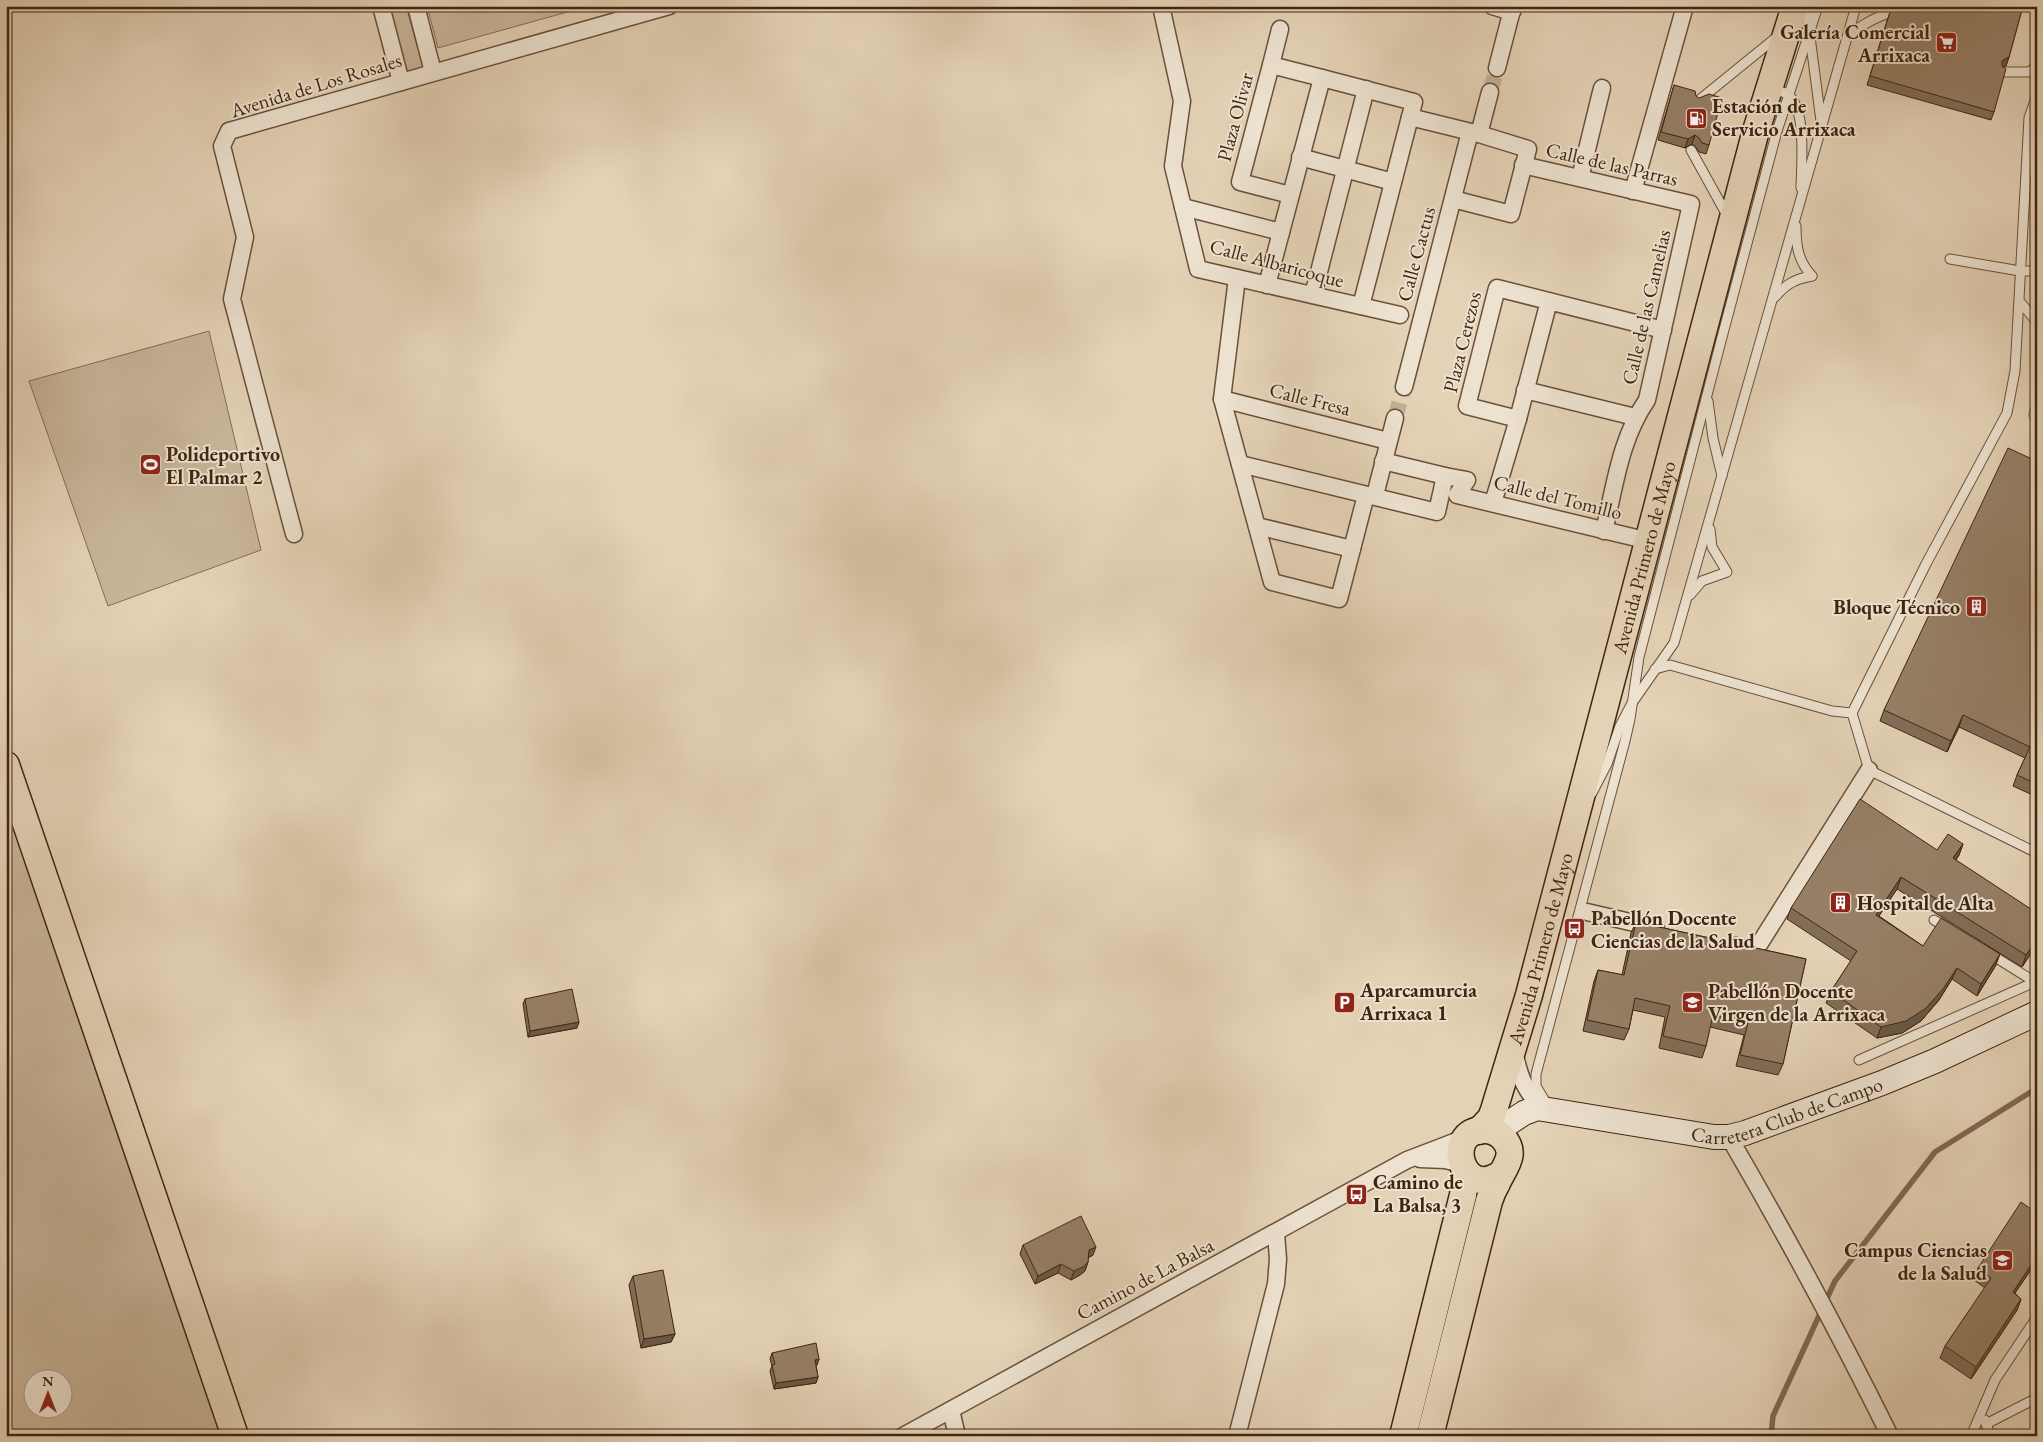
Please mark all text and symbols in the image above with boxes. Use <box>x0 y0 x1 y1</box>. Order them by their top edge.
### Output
place label: Galería Comercial Arrixaca <box>1780 19 1930 68</box>
supermarket icon: Galería Comercial Arrixaca <box>1934 31 1958 55</box>
street label: Avenida de Los Rosales <box>226 47 405 124</box>
street label: Plaza Olivar <box>1211 69 1259 164</box>
place label: Estación de Servicio Arrixaca <box>1712 93 1856 142</box>
fuel station icon: Estación de Servicio Arrixaca <box>1684 106 1708 130</box>
street label: Calle de las Parras <box>1544 136 1680 192</box>
street label: Calle Cactus <box>1391 204 1441 304</box>
street label: Calle de las Camelias <box>1616 227 1676 387</box>
street label: Calle Albaricoque <box>1207 233 1347 293</box>
street label: Plaza Cerezos <box>1437 289 1487 395</box>
street label: Calle Fresa <box>1267 376 1353 422</box>
place label: Polideportivo El Palmar 2 <box>166 441 280 490</box>
sports icon: Polideportivo El Palmar 2 <box>138 453 162 477</box>
street label: Avenida Primero de Mayo <box>1606 458 1682 657</box>
street label: Calle del Tomillo <box>1491 468 1625 526</box>
place label: Bloque Técnico <box>1833 594 1960 620</box>
building icon: Bloque Técnico <box>1964 595 1988 619</box>
street label: Avenida Primero de Mayo <box>1501 850 1579 1049</box>
place label: Hospital de Alta <box>1857 890 1994 916</box>
building icon: Hospital de Alta <box>1829 891 1853 915</box>
place label: Pabellón Docente Ciencias de la Salud <box>1591 905 1755 954</box>
bus stop icon: Pabellón Docente Ciencias de la Salud <box>1563 917 1587 941</box>
place label: Aparcamurcia Arrixaca 1 <box>1359 977 1477 1026</box>
place label: Pabellón Docente Virgen de la Arrixaca <box>1708 978 1886 1027</box>
parking icon: Aparcamurcia Arrixaca 1 <box>1332 990 1356 1014</box>
school or university icon: Pabellón Docente Virgen de la Arrixaca <box>1680 991 1704 1015</box>
street label: Carretera Club de Campo <box>1689 1071 1886 1150</box>
place label: Camino de La Balsa, 3 <box>1373 1169 1463 1218</box>
bus stop icon: Camino de La Balsa, 3 <box>1345 1182 1369 1206</box>
street label: Camino de La Balsa <box>1072 1232 1218 1326</box>
place label: Campus Ciencias de la Salud <box>1844 1237 1987 1286</box>
school or university icon: Campus Ciencias de la Salud <box>1991 1249 2015 1273</box>
north arrow <box>22 1370 72 1420</box>
text: N <box>42 1372 54 1390</box>

